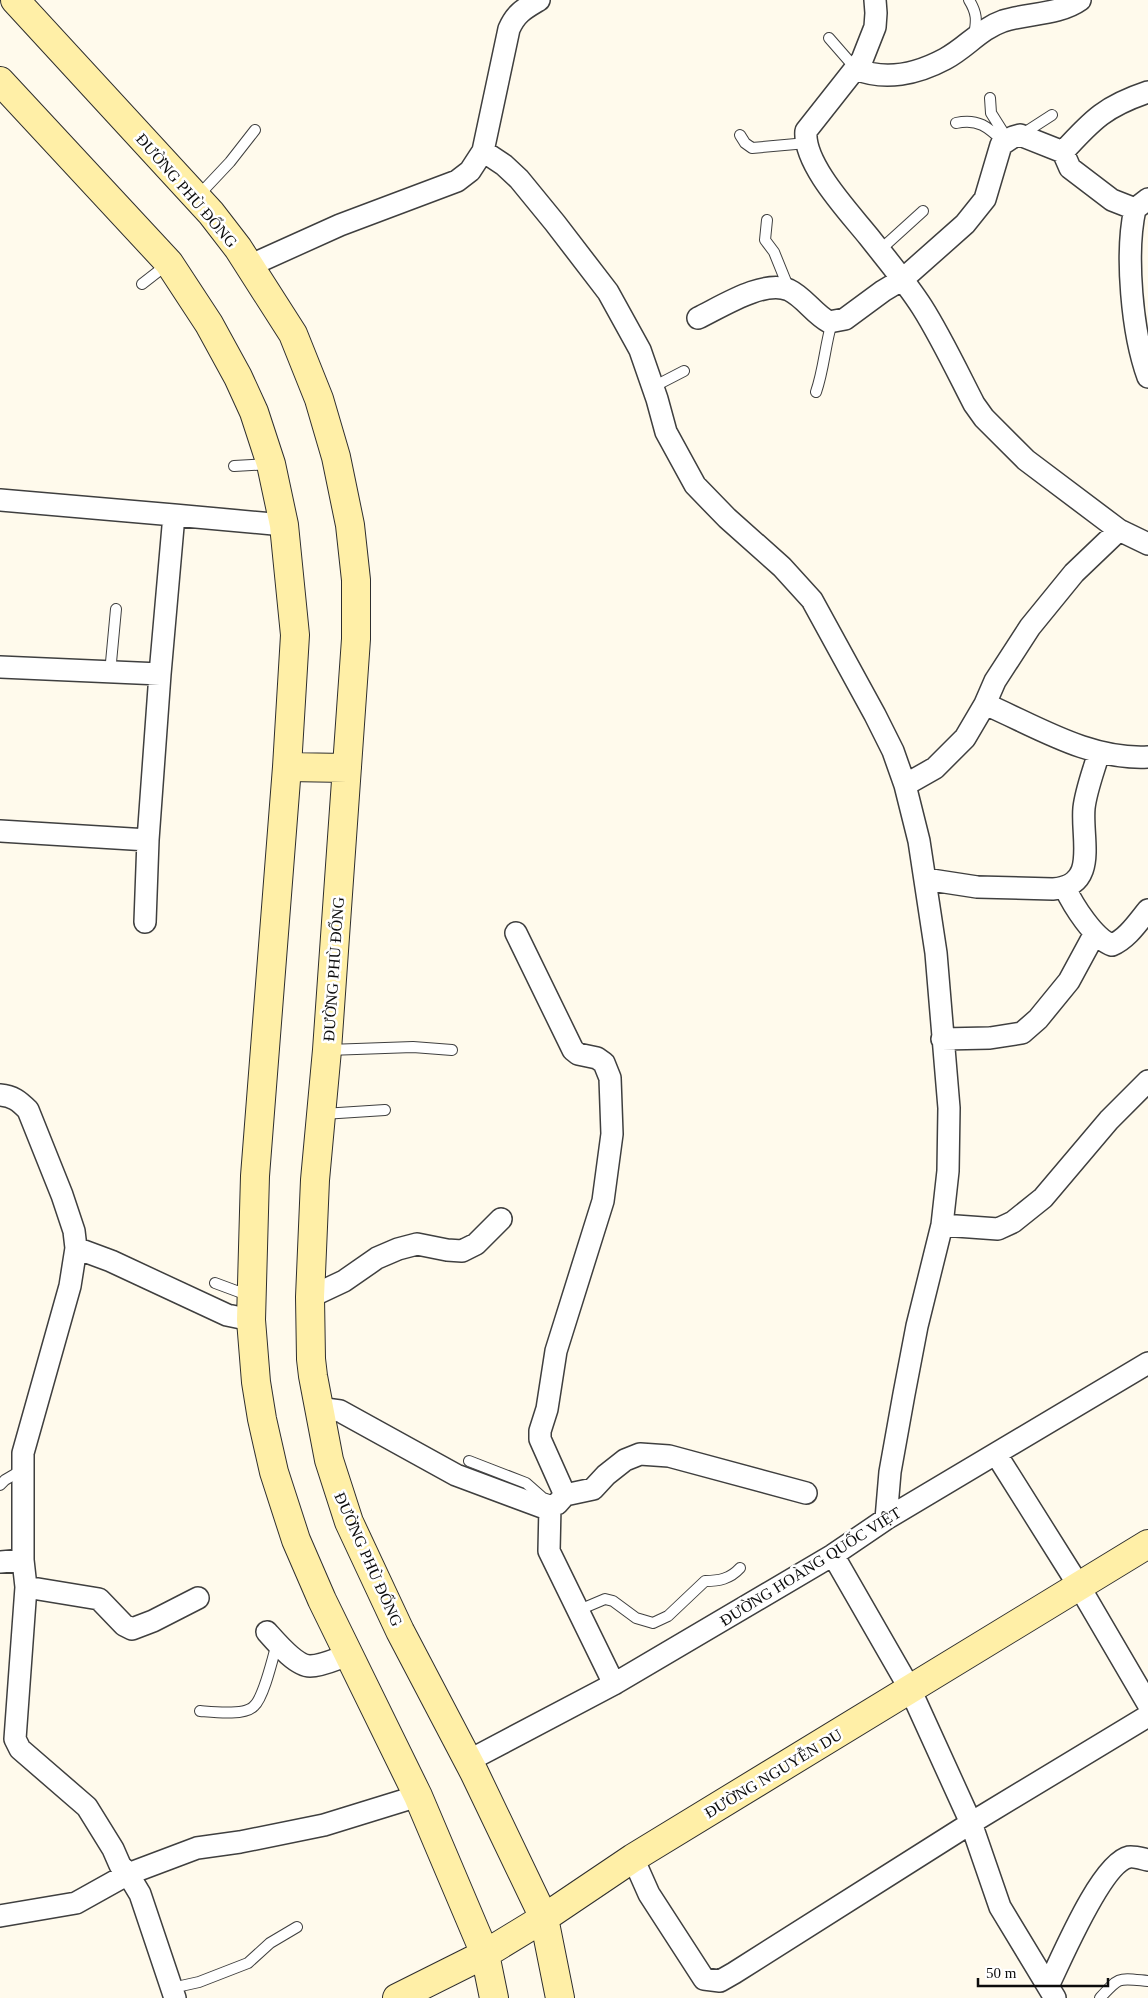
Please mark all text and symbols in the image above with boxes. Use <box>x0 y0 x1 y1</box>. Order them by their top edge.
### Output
street label: ĐƯỜNG PHÙ ĐỔNG <box>133 129 242 251</box>
street label: ĐƯỜNG PHÙ ĐỔNG <box>318 896 347 1042</box>
street label: ĐƯỜNG PHÙ ĐỔNG <box>331 1489 408 1629</box>
street label: ĐƯỜNG HOÀNG QUỐC VIỆT <box>716 1503 904 1629</box>
street label: ĐƯỜNG NGUYỄN DU <box>700 1724 845 1821</box>
scale bar <box>978 1956 1108 1988</box>
text: 50 m <box>986 1965 1017 1981</box>

